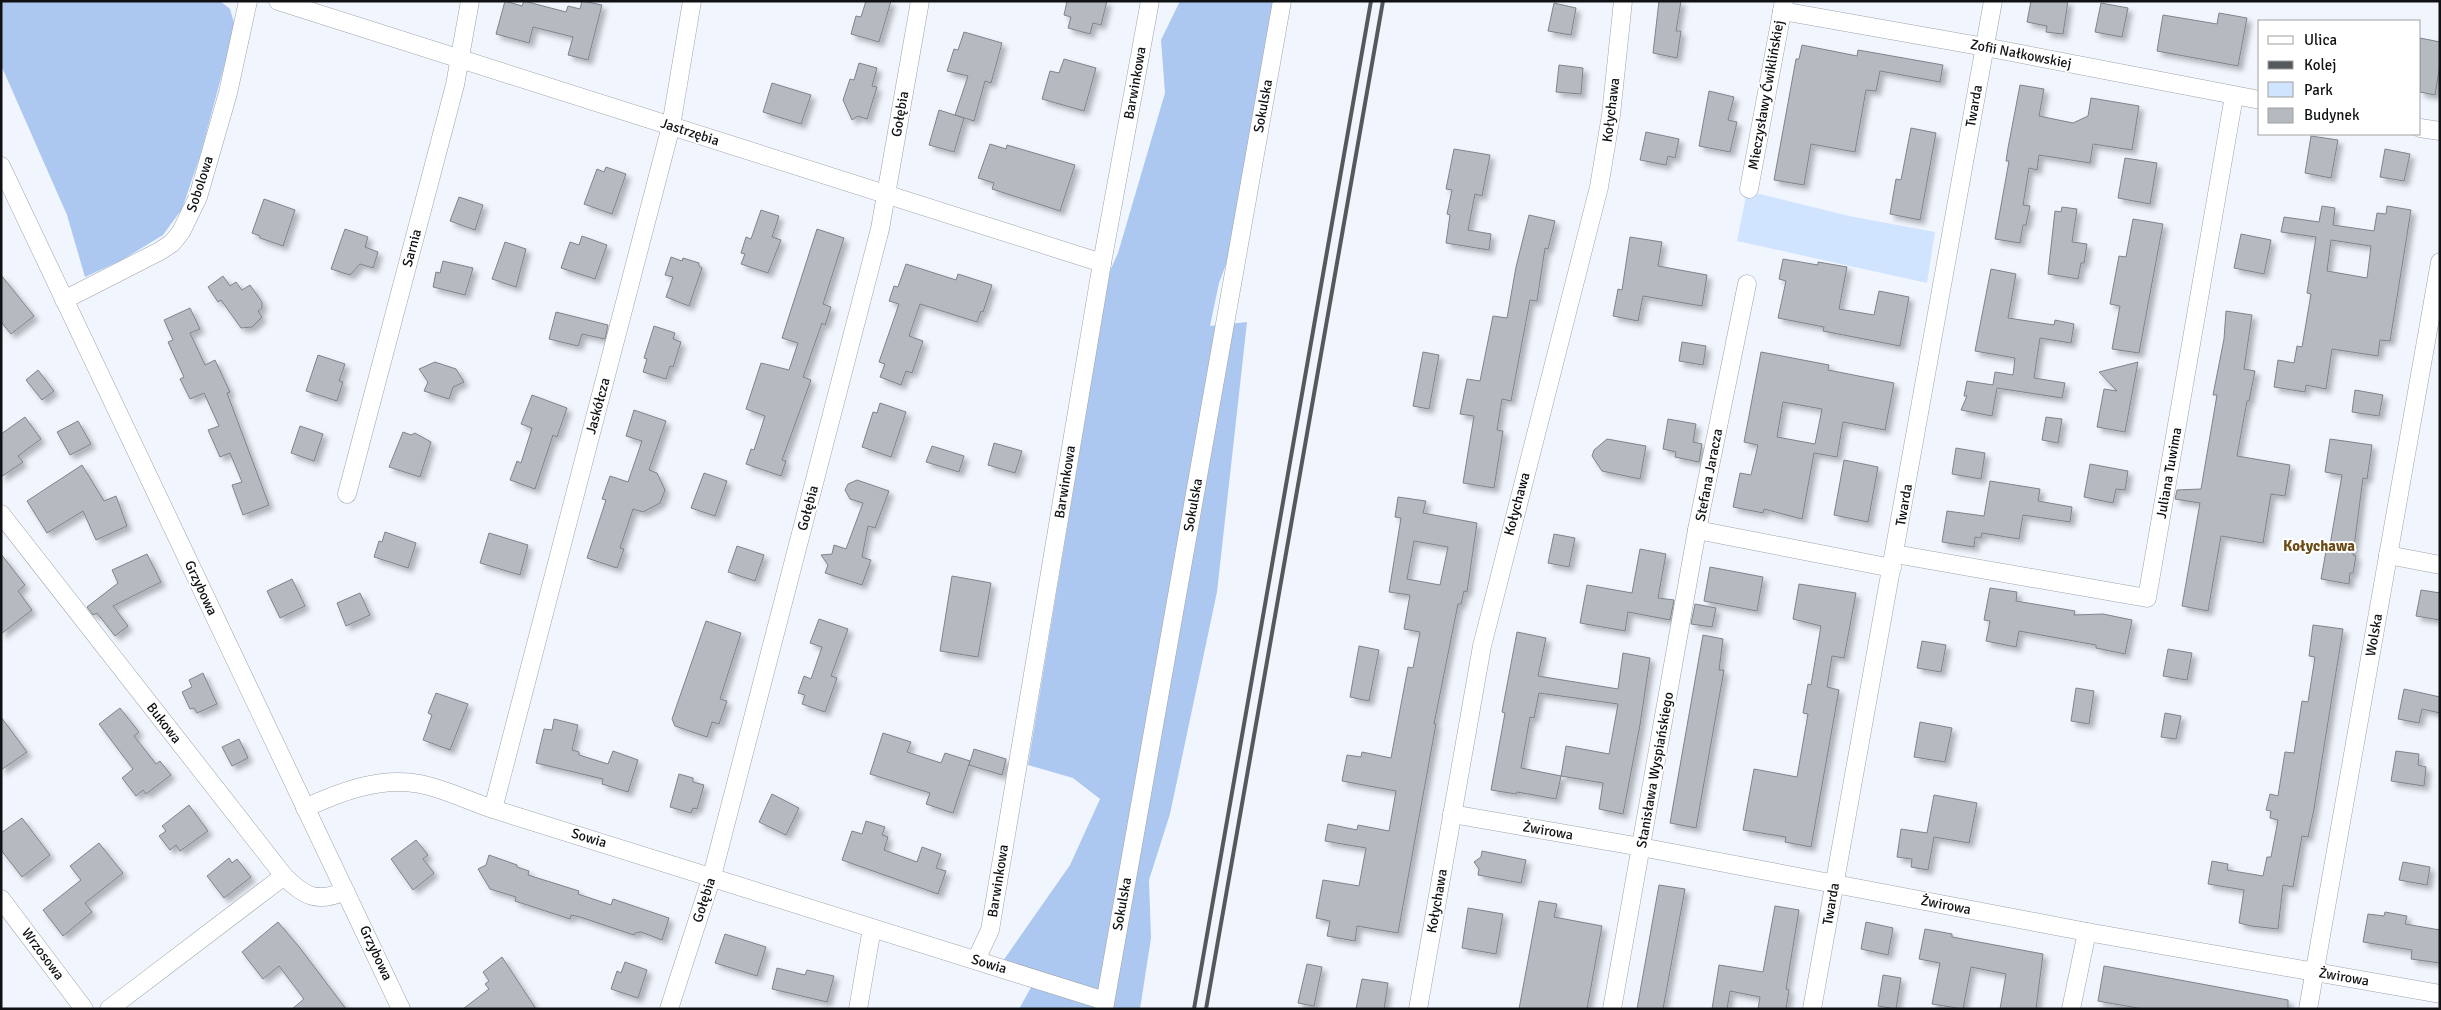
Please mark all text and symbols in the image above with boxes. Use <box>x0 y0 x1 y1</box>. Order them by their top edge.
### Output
street label: Mieczysławy Ćwiklińskiej <box>1744 19 1788 171</box>
legend <box>2258 20 2421 135</box>
text: Ulica <box>2304 31 2337 49</box>
street label: Zofii Nałkowskiej <box>1969 36 2073 72</box>
street label: Barwinkowa <box>1120 45 1150 121</box>
text: Kolej <box>2304 56 2336 74</box>
street label: Kołychawa <box>1599 77 1623 143</box>
street label: Sokulska <box>1250 78 1276 134</box>
text: Park <box>2304 81 2333 99</box>
street label: Twarda <box>1962 84 1986 128</box>
street label: Gołębia <box>888 90 912 138</box>
text: Budynek <box>2304 106 2360 124</box>
street label: Jastrzębia <box>659 115 721 149</box>
street label: Sobolowa <box>183 154 217 214</box>
street label: Sarnia <box>399 227 425 269</box>
street label: Jaskółcza <box>582 376 614 436</box>
street label: Juliana Tuwima <box>2153 426 2185 520</box>
street label: Stefana Jaracza <box>1692 427 1726 523</box>
street label: Barwinkowa <box>1051 444 1079 520</box>
street label: Kołychawa <box>1500 470 1534 538</box>
street label: Sokulska <box>1180 477 1206 533</box>
street label: Gołębia <box>794 483 822 533</box>
street label: Twarda <box>1892 483 1916 527</box>
district label: Kołychawa <box>2283 537 2355 555</box>
street label: Grzybowa <box>181 558 221 618</box>
street label: Wolska <box>2362 612 2386 658</box>
street label: Stanisława Wyspiańskiego <box>1633 691 1677 849</box>
street label: Bukowa <box>143 699 185 747</box>
street label: Żwirowa <box>1522 818 1574 844</box>
street label: Sowia <box>569 825 609 851</box>
street label: Barwinkowa <box>984 843 1012 919</box>
street label: Kołychawa <box>1423 868 1451 934</box>
street label: Gołębia <box>689 875 719 925</box>
street label: Sokulska <box>1109 876 1135 932</box>
street label: Twarda <box>1819 882 1843 926</box>
street label: Żwirowa <box>1920 892 1972 918</box>
street label: Grzybowa <box>356 923 396 983</box>
street label: Wrzosowa <box>18 925 68 983</box>
street label: Sowia <box>969 951 1009 977</box>
street label: Żwirowa <box>2318 964 2370 990</box>

